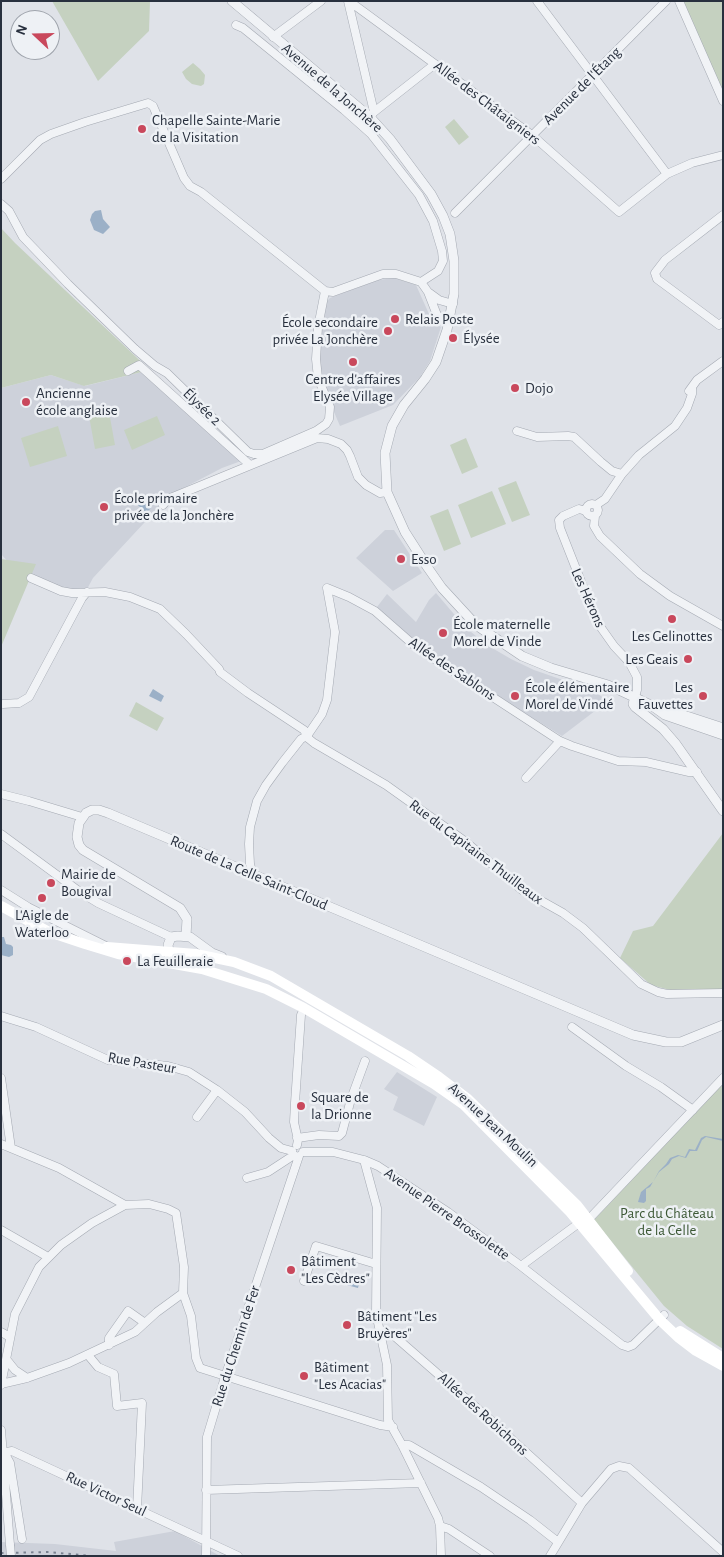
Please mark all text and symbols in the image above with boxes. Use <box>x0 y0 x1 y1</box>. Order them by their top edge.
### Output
north arrow <box>10 10 60 60</box>
text: N <box>14 23 30 37</box>
street label: Avenue de la Jonchère <box>278 39 386 137</box>
street label: Avenue de l'Étang <box>539 43 625 129</box>
street label: Allée des Châtaigniers <box>430 57 544 149</box>
place label: Chapelle Sainte-Marie de la Visitation <box>152 111 280 146</box>
marker: Chapelle Sainte-Marie de la Visitation <box>136 123 148 135</box>
place label: Relais Poste <box>405 310 474 328</box>
place label: École secondaire privée La Jonchère <box>272 313 378 348</box>
marker: Relais Poste <box>389 313 401 325</box>
marker: École secondaire privée La Jonchère <box>382 325 394 337</box>
place label: Élysée <box>463 329 500 347</box>
marker: Élysée <box>447 332 459 344</box>
marker: Centre d'affaires Elysée Village <box>347 356 359 368</box>
place label: Centre d'affaires Elysée Village <box>306 370 400 405</box>
place label: Dojo <box>525 379 553 397</box>
marker: Dojo <box>509 382 521 394</box>
place label: Ancienne école anglaise <box>36 384 118 419</box>
street label: Élysée 2 <box>179 385 225 429</box>
marker: Ancienne école anglaise <box>20 396 32 408</box>
place label: École primaire privée de la Jonchère <box>114 489 234 524</box>
marker: École primaire privée de la Jonchère <box>98 501 110 513</box>
place label: Esso <box>411 550 437 568</box>
marker: Esso <box>395 553 407 565</box>
street label: Les Hérons <box>567 565 609 631</box>
marker: Les Gelinottes <box>666 613 678 625</box>
place label: École maternelle Morel de Vinde <box>453 615 550 650</box>
marker: École maternelle Morel de Vinde <box>437 627 449 639</box>
place label: Les Gelinottes <box>632 627 712 645</box>
street label: Allée des Sablons <box>405 633 499 705</box>
place label: Les Geais <box>625 650 678 668</box>
marker: Les Geais <box>682 653 694 665</box>
place label: École élémentaire Morel de Vindé <box>525 678 629 713</box>
place label: Les Fauvettes <box>638 678 693 713</box>
marker: École élémentaire Morel de Vindé <box>509 690 521 702</box>
marker: Les Fauvettes <box>697 690 709 702</box>
street label: Rue du Capitaine Thuilleaux <box>405 796 547 908</box>
street label: Route de La Celle Saint-Cloud <box>168 832 330 914</box>
place label: Mairie de Bougival <box>61 865 116 900</box>
marker: Mairie de Bougival <box>45 877 57 889</box>
marker: L'Aigle de Waterloo <box>36 892 48 904</box>
place label: L'Aigle de Waterloo <box>15 906 69 941</box>
place label: La Feuilleraie <box>137 952 213 970</box>
marker: La Feuilleraie <box>121 955 133 967</box>
street label: Rue Pasteur <box>107 1048 177 1078</box>
street label: Avenue Jean Moulin <box>444 1079 542 1171</box>
place label: Square de la Drionne <box>311 1088 372 1123</box>
marker: Square de la Drionne <box>295 1100 307 1112</box>
street label: Avenue Pierre Brossolette <box>381 1164 513 1264</box>
park label: Parc du Château de la Celle <box>620 1204 714 1239</box>
place label: Bâtiment "Les Cèdres" <box>301 1252 370 1287</box>
marker: Bâtiment "Les Cèdres" <box>285 1264 297 1276</box>
street label: Rue du Chemin de Fer <box>208 1283 264 1409</box>
place label: Bâtiment "Les Bruyères" <box>357 1307 437 1342</box>
marker: Bâtiment "Les Bruyères" <box>341 1319 353 1331</box>
place label: Bâtiment "Les Acacias" <box>314 1358 386 1393</box>
street label: Allée des Robichons <box>434 1369 532 1459</box>
marker: Bâtiment "Les Acacias" <box>298 1370 310 1382</box>
street label: Rue Victor Seul <box>63 1467 149 1521</box>

